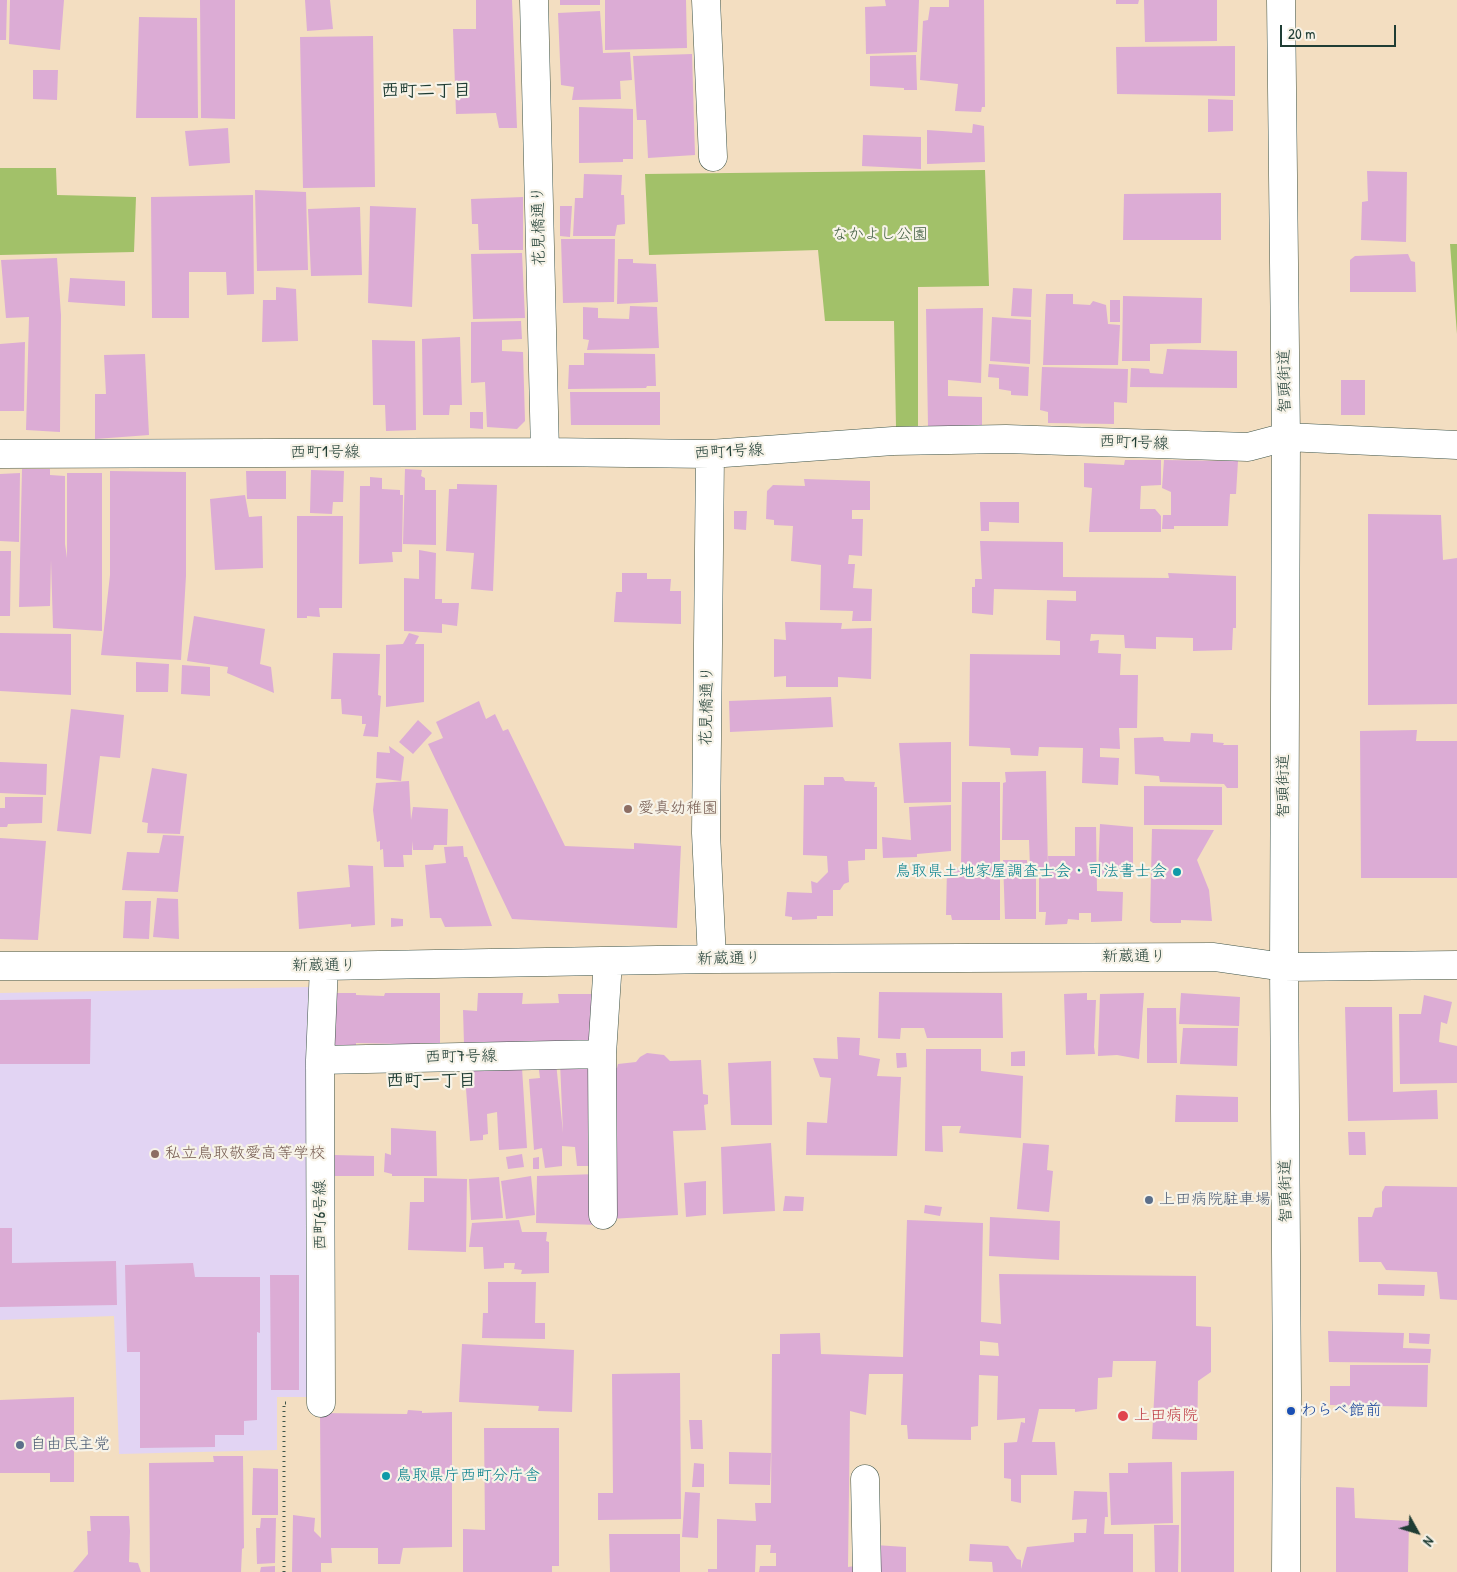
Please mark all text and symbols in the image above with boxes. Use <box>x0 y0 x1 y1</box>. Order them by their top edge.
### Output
scale bar <box>1282 15 1398 47</box>
text: 20 m <box>1288 23 1315 44</box>
district label: 西町二丁目 <box>381 80 471 102</box>
street label: 花見橋通り <box>529 186 549 266</box>
park label: なかよし公園 <box>832 225 928 245</box>
street label: 智頭街道 <box>1275 349 1295 413</box>
street label: 西町1号線 <box>1099 432 1169 454</box>
street label: 西町1号線 <box>694 441 764 463</box>
street label: 西町1号線 <box>290 443 360 463</box>
street label: 花見橋通り <box>697 666 717 746</box>
street label: 智頭街道 <box>1274 754 1294 818</box>
place label: 愛真幼稚園 <box>638 799 718 819</box>
marker: 愛真幼稚園 <box>622 803 634 815</box>
place label: 鳥取県土地家屋調査士会・司法書士会 <box>895 862 1167 882</box>
marker: 鳥取県土地家屋調査士会・司法書士会 <box>1171 866 1183 878</box>
street label: 新蔵通り <box>1102 947 1166 967</box>
street label: 新蔵通り <box>697 949 761 969</box>
street label: 新蔵通り <box>292 956 356 976</box>
street label: 西町7号線 <box>425 1047 497 1067</box>
district label: 西町一丁目 <box>386 1070 476 1092</box>
place label: 私立鳥取敬愛高等学校 <box>165 1144 325 1164</box>
marker: 私立鳥取敬愛高等学校 <box>149 1148 161 1160</box>
street label: 智頭街道 <box>1276 1159 1296 1223</box>
street label: 西町6号線 <box>311 1180 331 1250</box>
place label: 上田病院駐車場 <box>1159 1190 1271 1210</box>
marker: 上田病院駐車場 <box>1143 1194 1155 1206</box>
place label: わらべ館前 <box>1301 1401 1381 1421</box>
marker: わらべ館前 <box>1285 1405 1297 1417</box>
place label: 上田病院 <box>1134 1406 1198 1426</box>
marker: 上田病院 <box>1116 1409 1130 1423</box>
place label: 自由民主党 <box>30 1435 110 1455</box>
marker: 自由民主党 <box>14 1439 26 1451</box>
place label: 鳥取県庁西町分庁舎 <box>396 1466 540 1486</box>
marker: 鳥取県庁西町分庁舎 <box>380 1470 392 1482</box>
north arrow <box>1392 1507 1442 1557</box>
text: N <box>1419 1533 1439 1551</box>

